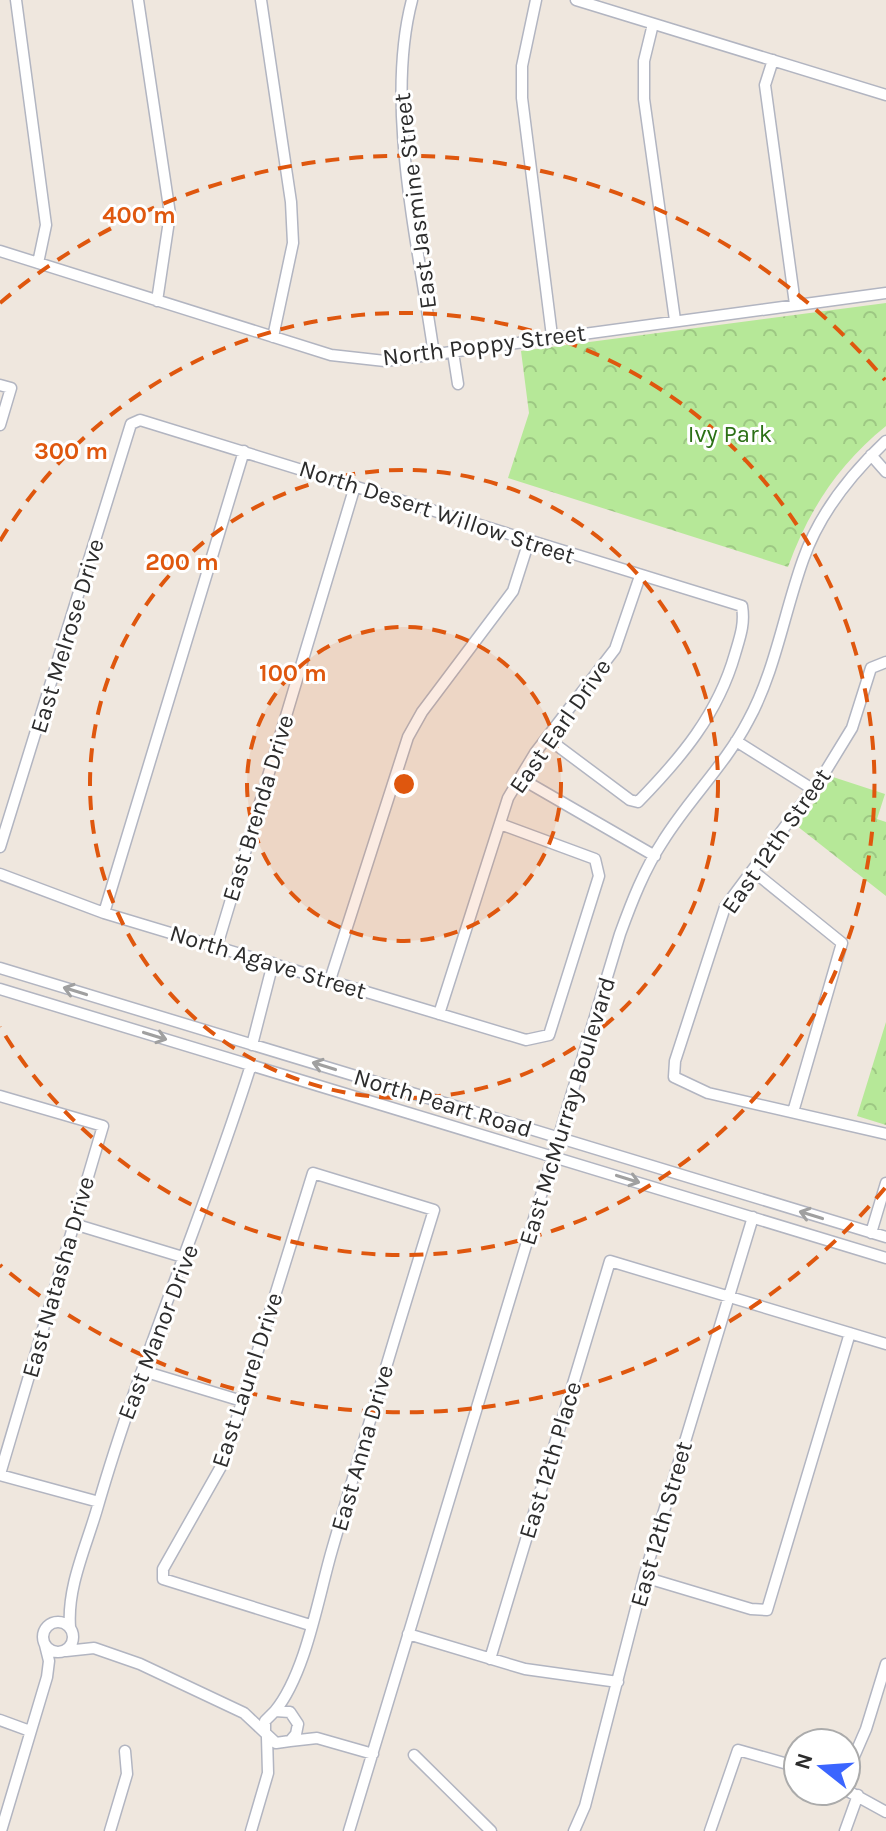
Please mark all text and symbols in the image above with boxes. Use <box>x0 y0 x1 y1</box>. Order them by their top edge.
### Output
street label: East Jasmine Street <box>388 91 442 311</box>
text: 400 m <box>102 201 176 229</box>
street label: North Poppy Street <box>381 319 587 371</box>
park label: Ivy Park <box>688 420 772 448</box>
text: 300 m <box>34 437 108 465</box>
street label: North Desert Willow Street <box>296 454 578 570</box>
street label: East Melrose Drive <box>24 535 110 737</box>
text: 200 m <box>145 548 219 576</box>
street label: East Earl Drive <box>503 653 617 799</box>
text: 100 m <box>259 659 327 687</box>
street label: East Brenda Drive <box>216 711 300 905</box>
street label: East 12th Street <box>716 763 836 919</box>
centre of rings <box>390 770 418 798</box>
street label: North Agave Street <box>166 919 370 1005</box>
street label: East McMurray Boulevard <box>513 974 621 1248</box>
one-way arrow <box>63 983 88 997</box>
one-way arrow <box>142 1030 167 1044</box>
one-way arrow <box>311 1058 336 1073</box>
street label: North Peart Road <box>351 1063 535 1143</box>
one-way arrow <box>615 1172 641 1187</box>
street label: East Natasha Drive <box>16 1173 100 1381</box>
one-way arrow <box>799 1207 825 1222</box>
street label: East Manor Drive <box>112 1240 204 1424</box>
street label: East Laurel Drive <box>205 1289 289 1471</box>
street label: East Anna Drive <box>325 1362 399 1534</box>
street label: East 12th Place <box>513 1378 587 1542</box>
street label: East 12th Street <box>624 1438 698 1610</box>
north arrow <box>782 1727 862 1807</box>
text: N <box>789 1750 819 1773</box>

